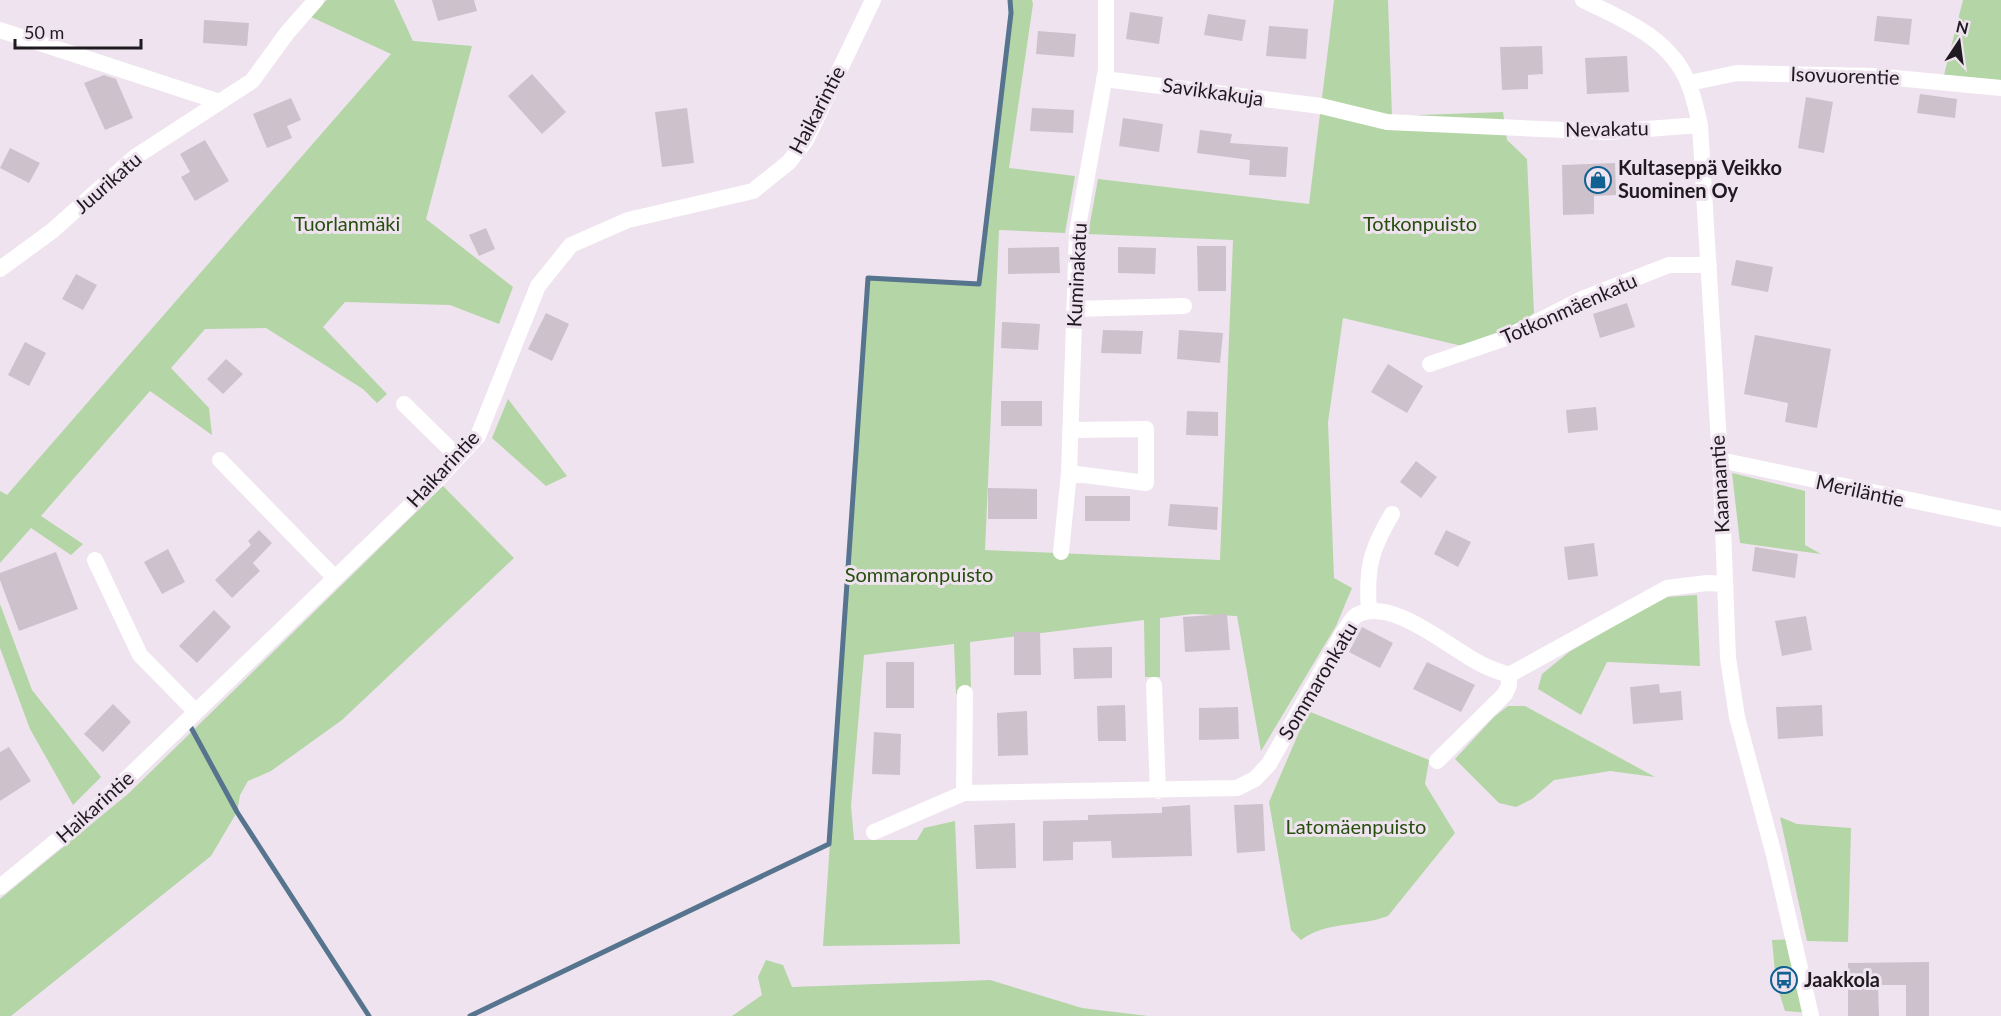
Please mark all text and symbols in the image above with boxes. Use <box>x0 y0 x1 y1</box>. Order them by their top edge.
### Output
scale bar <box>15 12 141 50</box>
north arrow <box>1929 12 1989 72</box>
text: N <box>1954 16 1971 38</box>
text: 50 m <box>24 21 64 43</box>
street label: Isovuorentie <box>1790 61 1900 89</box>
street label: Haikarintie <box>783 62 849 157</box>
street label: Savikkakuja <box>1161 72 1265 110</box>
street label: Nevakatu <box>1565 115 1649 141</box>
street label: Juurikatu <box>69 147 146 218</box>
place label: Kultaseppä Veikko Suominen Oy <box>1618 155 1782 202</box>
shop icon: Kultaseppä Veikko Suominen Oy <box>1583 165 1613 195</box>
park label: Tuorlanmäki <box>294 211 400 235</box>
park label: Totkonpuisto <box>1363 211 1477 235</box>
street label: Kuminakatu <box>1061 222 1091 328</box>
street label: Totkonmäenkatu <box>1497 267 1640 349</box>
street label: Haikarintie <box>401 425 484 512</box>
street label: Kaanaantie <box>1704 434 1734 534</box>
street label: Meriläntie <box>1814 469 1906 511</box>
park label: Sommaronpuisto <box>845 562 993 586</box>
street label: Sommaronkatu <box>1273 617 1362 744</box>
street label: Haikarintie <box>51 765 138 847</box>
park label: Latomäenpuisto <box>1286 814 1426 838</box>
bus stop icon: Jaakkola <box>1769 965 1799 995</box>
place label: Jaakkola <box>1804 967 1880 991</box>

